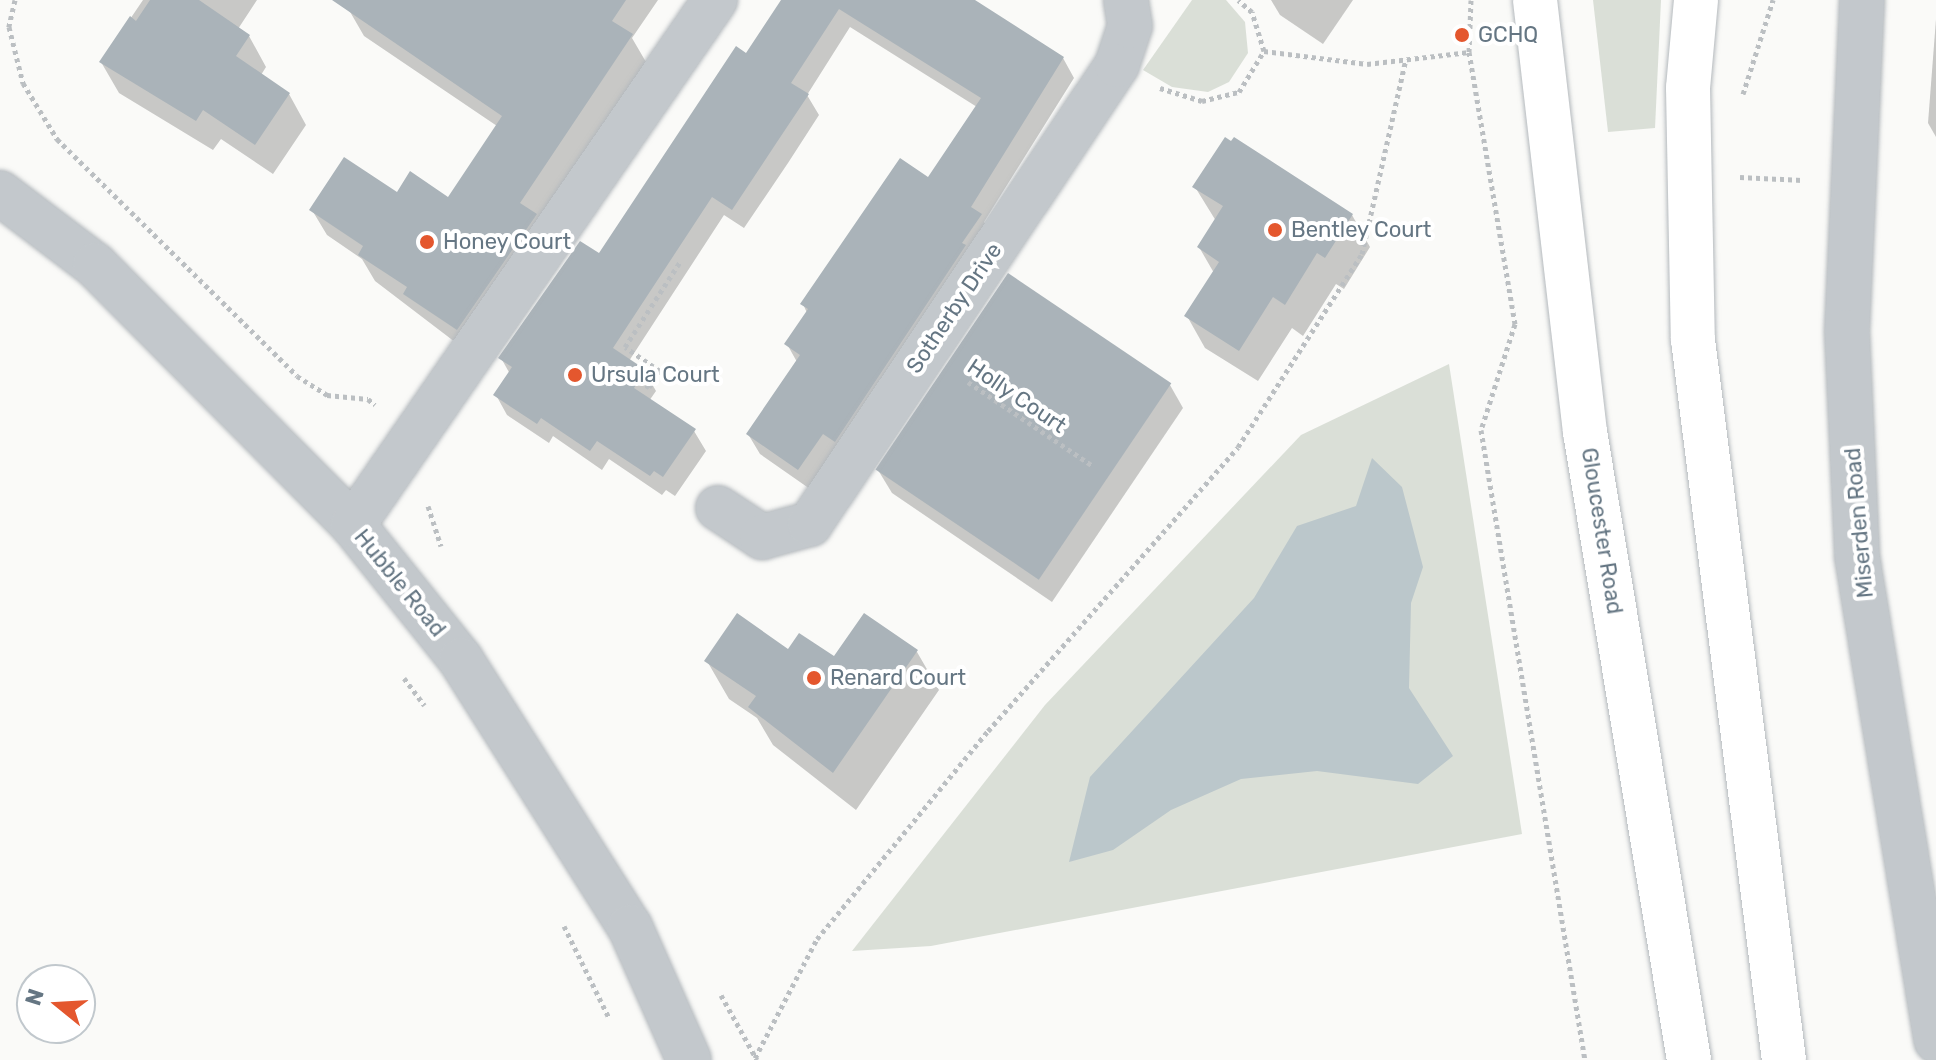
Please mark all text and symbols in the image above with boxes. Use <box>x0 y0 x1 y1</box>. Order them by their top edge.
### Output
place label: GCHQ <box>1478 22 1538 48</box>
marker: GCHQ <box>1453 26 1471 44</box>
place label: Bentley Court <box>1291 217 1432 243</box>
marker: Bentley Court <box>1266 221 1284 239</box>
place label: Honey Court <box>443 229 572 255</box>
marker: Honey Court <box>418 233 436 251</box>
street label: Sotherby Drive <box>901 238 1007 378</box>
street label: Holly Court <box>962 353 1072 439</box>
place label: Ursula Court <box>591 362 720 388</box>
marker: Ursula Court <box>566 366 584 384</box>
street label: Gloucester Road <box>1576 446 1628 616</box>
street label: Miserden Road <box>1839 447 1879 599</box>
street label: Hubble Road <box>349 524 451 642</box>
place label: Renard Court <box>830 665 966 691</box>
marker: Renard Court <box>805 669 823 687</box>
north arrow <box>16 964 96 1044</box>
text: N <box>19 985 50 1009</box>

